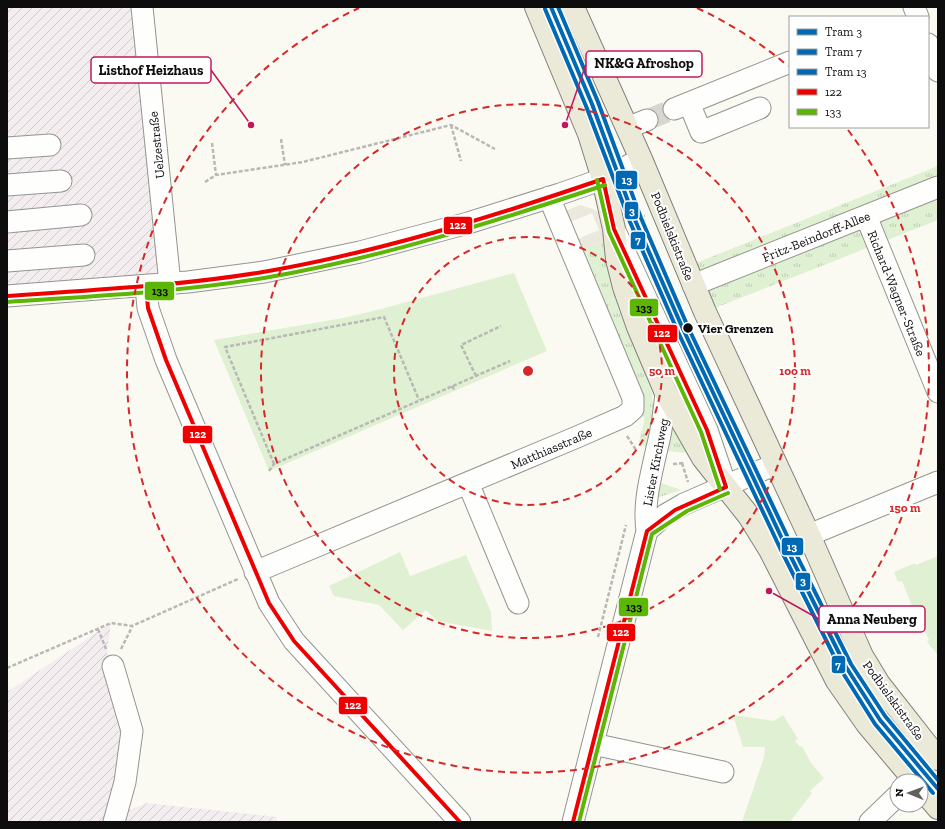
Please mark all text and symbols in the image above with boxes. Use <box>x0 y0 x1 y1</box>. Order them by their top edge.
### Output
legend <box>789 16 929 128</box>
text: Tram 3 <box>825 25 862 39</box>
text: Tram 7 <box>825 45 862 59</box>
callout: NK&G Afroshop <box>586 51 702 77</box>
text: NK&G Afroshop <box>594 55 694 72</box>
callout: Listhof Heizhaus <box>91 57 211 83</box>
text: Listhof Heizhaus <box>99 62 204 79</box>
text: Tram 13 <box>825 65 867 79</box>
text: 122 <box>825 85 842 99</box>
text: 133 <box>825 105 841 119</box>
street label: Uelzestraße <box>146 111 167 179</box>
line badge: 13 <box>615 170 638 190</box>
text: 13 <box>622 174 632 187</box>
street label: Podbielskistraße <box>648 190 697 283</box>
line badge: 3 <box>624 201 639 220</box>
text: 3 <box>629 205 635 218</box>
street label: Fritz-Beindorff-Allee <box>760 208 872 265</box>
line badge: 122 <box>443 216 473 235</box>
text: 122 <box>450 219 466 232</box>
street label: Richard-Wagner-Straße <box>864 228 929 358</box>
line badge: 7 <box>630 231 646 250</box>
text: 7 <box>635 234 641 247</box>
line badge: 133 <box>144 281 175 301</box>
text: 133 <box>152 285 168 298</box>
line badge: 133 <box>629 298 659 317</box>
text: 133 <box>636 302 652 315</box>
marker: Vier Grenzen <box>681 321 695 335</box>
place label: Vier Grenzen <box>698 321 774 336</box>
line badge: 122 <box>647 324 678 343</box>
text: 122 <box>654 327 670 340</box>
centre of rings <box>521 364 535 378</box>
text: 50 m <box>649 364 675 378</box>
text: 100 m <box>779 364 811 378</box>
street label: Lister Kirchweg <box>640 417 671 507</box>
line badge: 122 <box>182 425 213 444</box>
street label: Matthiasstraße <box>508 425 594 472</box>
text: 122 <box>190 428 206 441</box>
text: 150 m <box>890 501 921 515</box>
line badge: 13 <box>781 537 804 556</box>
text: 13 <box>787 541 797 554</box>
line badge: 3 <box>795 572 811 591</box>
text: 3 <box>800 575 806 588</box>
line badge: 133 <box>618 597 649 617</box>
text: 133 <box>626 601 642 614</box>
callout: Anna Neuberg <box>819 606 925 632</box>
text: Anna Neuberg <box>827 611 917 628</box>
line badge: 122 <box>606 623 636 642</box>
text: 122 <box>613 626 629 639</box>
line badge: 7 <box>831 655 846 674</box>
street label: Podbielskistraße <box>860 658 927 743</box>
text: 7 <box>835 659 841 672</box>
line badge: 122 <box>338 696 368 715</box>
text: 122 <box>345 699 361 712</box>
north arrow <box>889 773 929 813</box>
text: N <box>893 788 906 797</box>

